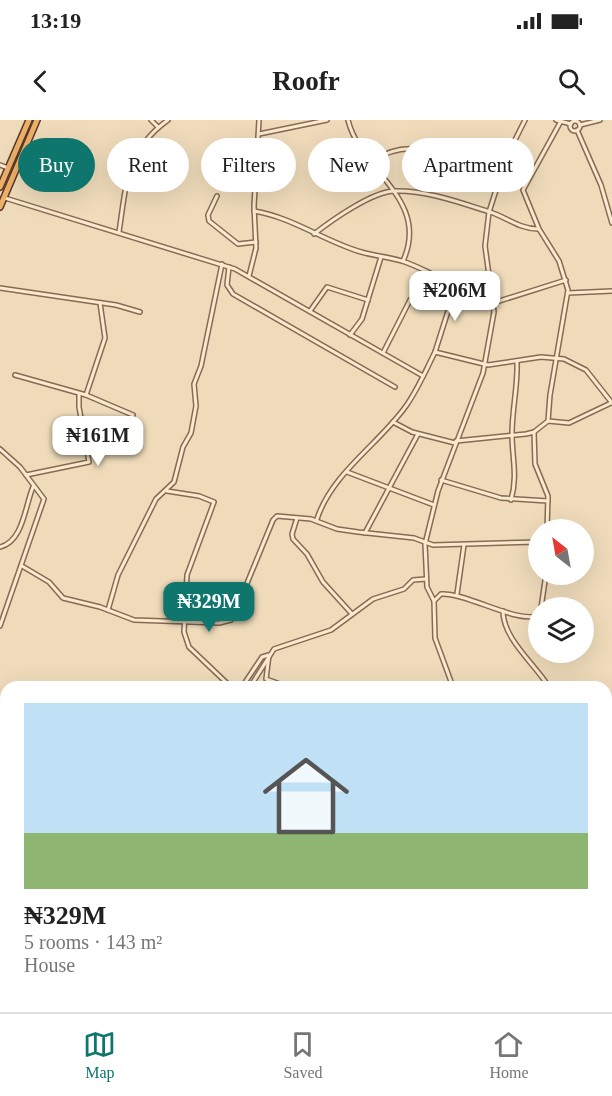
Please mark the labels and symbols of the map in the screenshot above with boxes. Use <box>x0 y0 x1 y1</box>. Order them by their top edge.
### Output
pin: ₦206M <box>413 271 497 322</box>
pin: ₦161M <box>56 416 140 467</box>
north arrow <box>528 519 594 585</box>
pin: ₦329M <box>167 582 251 633</box>

